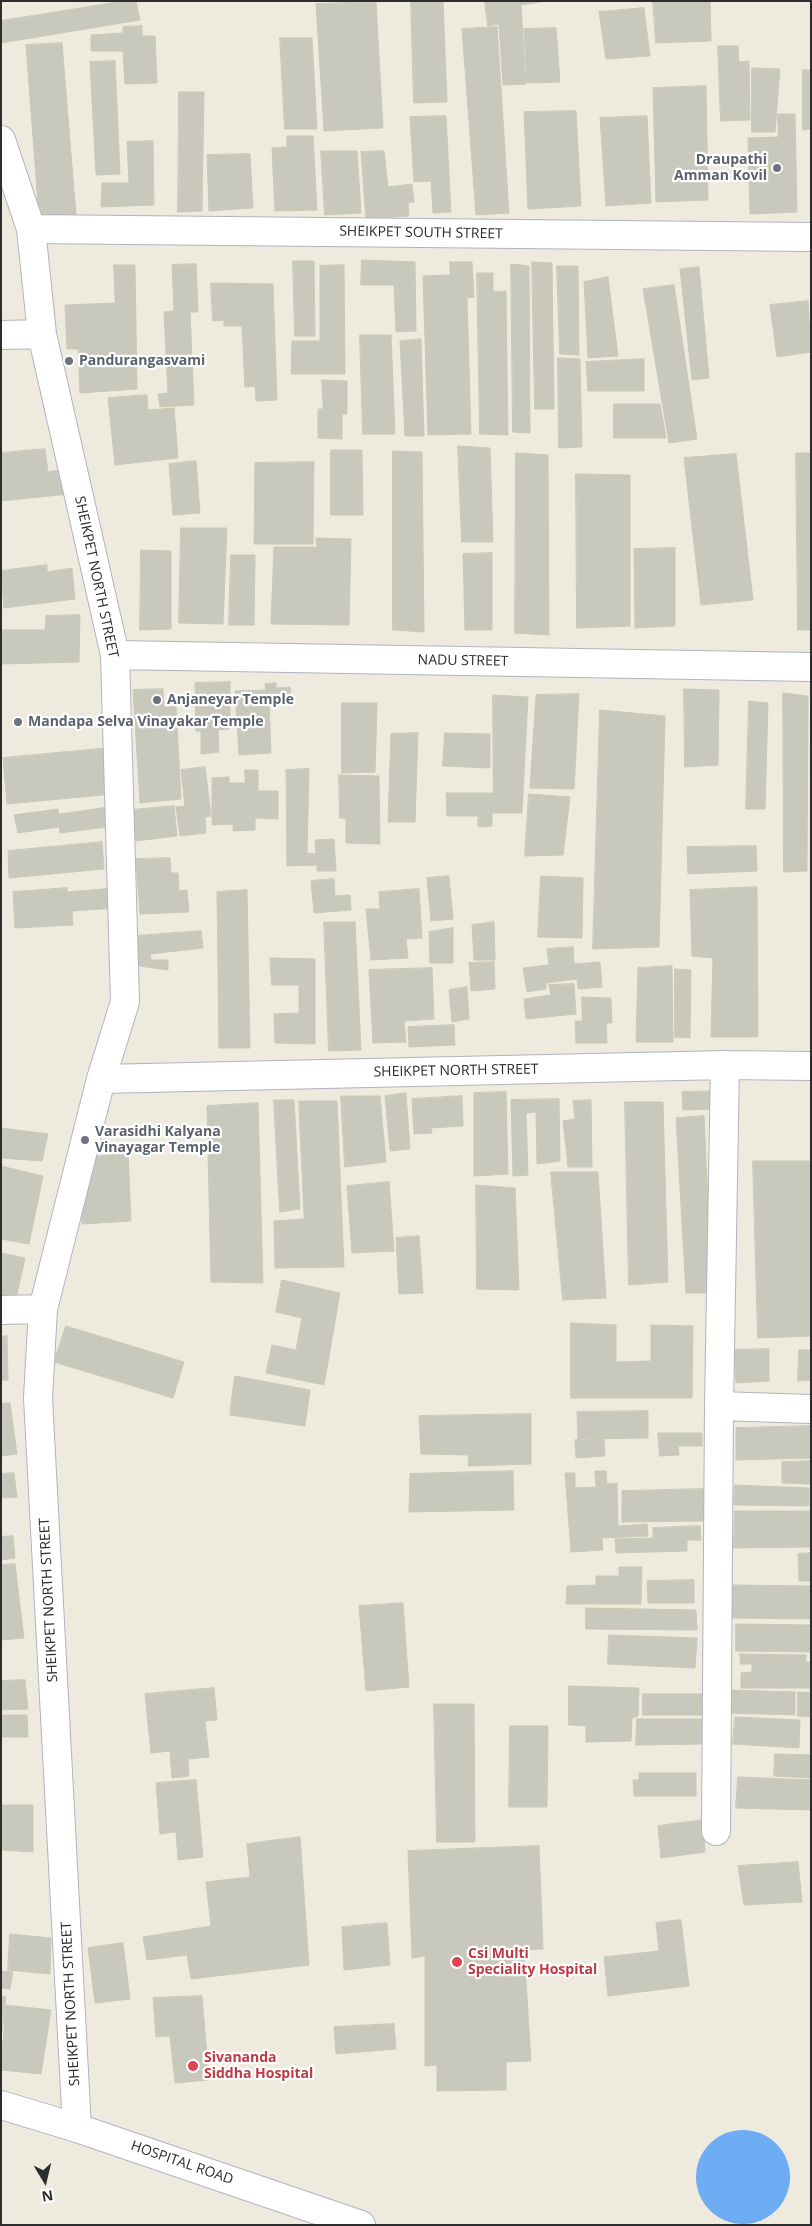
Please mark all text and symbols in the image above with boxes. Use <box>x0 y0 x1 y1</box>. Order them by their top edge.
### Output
place label: Draupathi Amman Kovil <box>674 152 767 184</box>
marker: Draupathi Amman Kovil <box>771 162 783 174</box>
street label: SHEIKPET SOUTH STREET <box>339 223 503 243</box>
place label: Pandurangasvami <box>79 353 205 369</box>
marker: Pandurangasvami <box>63 355 75 367</box>
street label: SHEIKPET NORTH STREET <box>71 495 121 659</box>
street label: NADU STREET <box>418 652 508 670</box>
place label: Anjaneyar Temple <box>167 692 294 708</box>
marker: Anjaneyar Temple <box>151 694 163 706</box>
place label: Mandapa Selva Vinayakar Temple <box>28 714 264 730</box>
marker: Mandapa Selva Vinayakar Temple <box>12 716 24 728</box>
street label: SHEIKPET NORTH STREET <box>373 1061 539 1081</box>
place label: Varasidhi Kalyana Vinayagar Temple <box>95 1124 221 1156</box>
marker: Varasidhi Kalyana Vinayagar Temple <box>79 1134 91 1146</box>
street label: SHEIKPET NORTH STREET <box>36 1517 62 1683</box>
street label: SHEIKPET NORTH STREET <box>58 1921 84 2087</box>
place label: Csi Multi Speciality Hospital <box>468 1946 597 1978</box>
marker: Csi Multi Speciality Hospital <box>450 1955 464 1969</box>
place label: Sivananda Siddha Hospital <box>204 2050 313 2082</box>
marker: Sivananda Siddha Hospital <box>186 2059 200 2073</box>
street label: HOSPITAL ROAD <box>129 2138 235 2188</box>
north arrow <box>20 2156 70 2206</box>
text: N <box>40 2186 55 2207</box>

